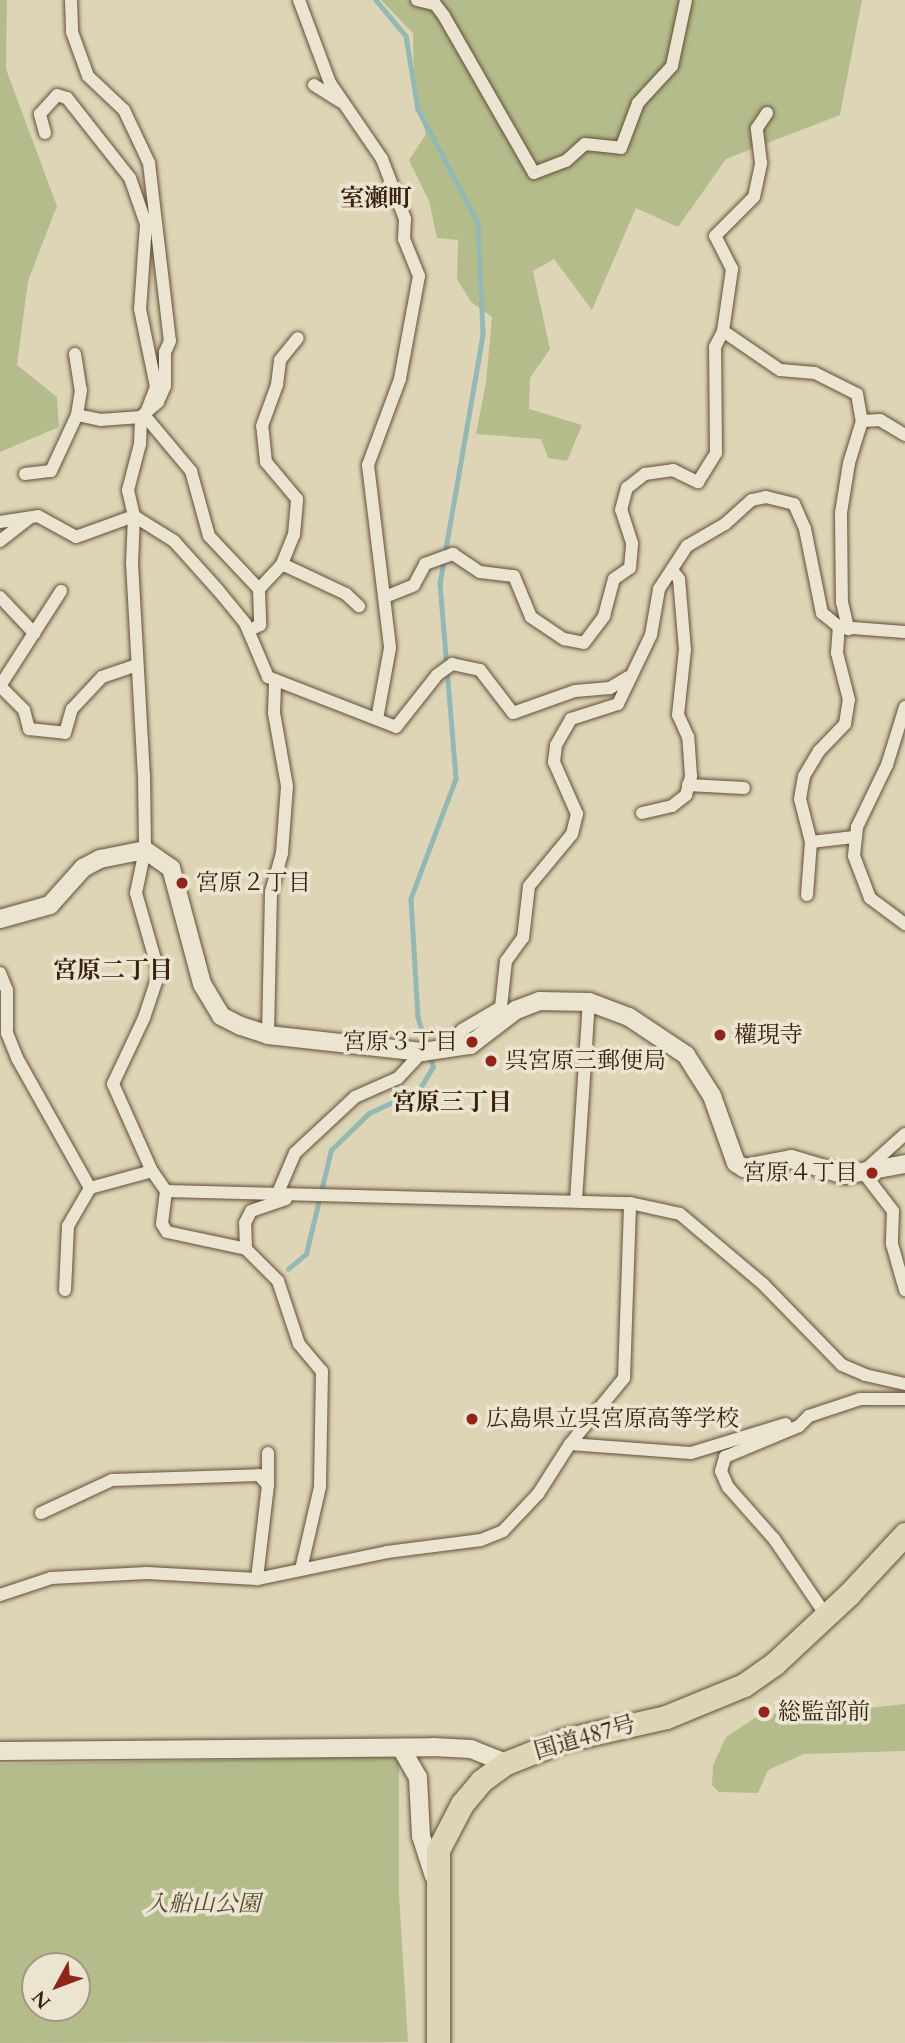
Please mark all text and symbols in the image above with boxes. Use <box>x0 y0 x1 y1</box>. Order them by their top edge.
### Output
district label: 室瀬町 <box>340 185 412 213</box>
place label: 宮原２丁目 <box>196 869 311 897</box>
marker: 宮原２丁目 <box>174 875 190 891</box>
district label: 宮原二丁目 <box>53 957 173 985</box>
place label: 權現寺 <box>734 1021 803 1049</box>
marker: 權現寺 <box>712 1027 728 1043</box>
place label: 宮原３丁目 <box>343 1028 458 1056</box>
marker: 宮原３丁目 <box>464 1034 480 1050</box>
place label: 呉宮原三郵便局 <box>505 1047 666 1075</box>
marker: 呉宮原三郵便局 <box>483 1053 499 1069</box>
district label: 宮原三丁目 <box>392 1089 512 1117</box>
place label: 宮原４丁目 <box>743 1159 858 1187</box>
marker: 宮原４丁目 <box>864 1165 880 1181</box>
place label: 広島県立呉宮原高等学校 <box>486 1405 739 1433</box>
marker: 広島県立呉宮原高等学校 <box>464 1411 480 1427</box>
place label: 総監部前 <box>778 1698 870 1726</box>
marker: 総監部前 <box>756 1704 772 1720</box>
street label: 国道487号 <box>531 1710 639 1766</box>
park label: 入船山公園 <box>146 1890 260 1918</box>
north arrow <box>21 1952 91 2022</box>
text: N <box>26 1985 57 2014</box>

